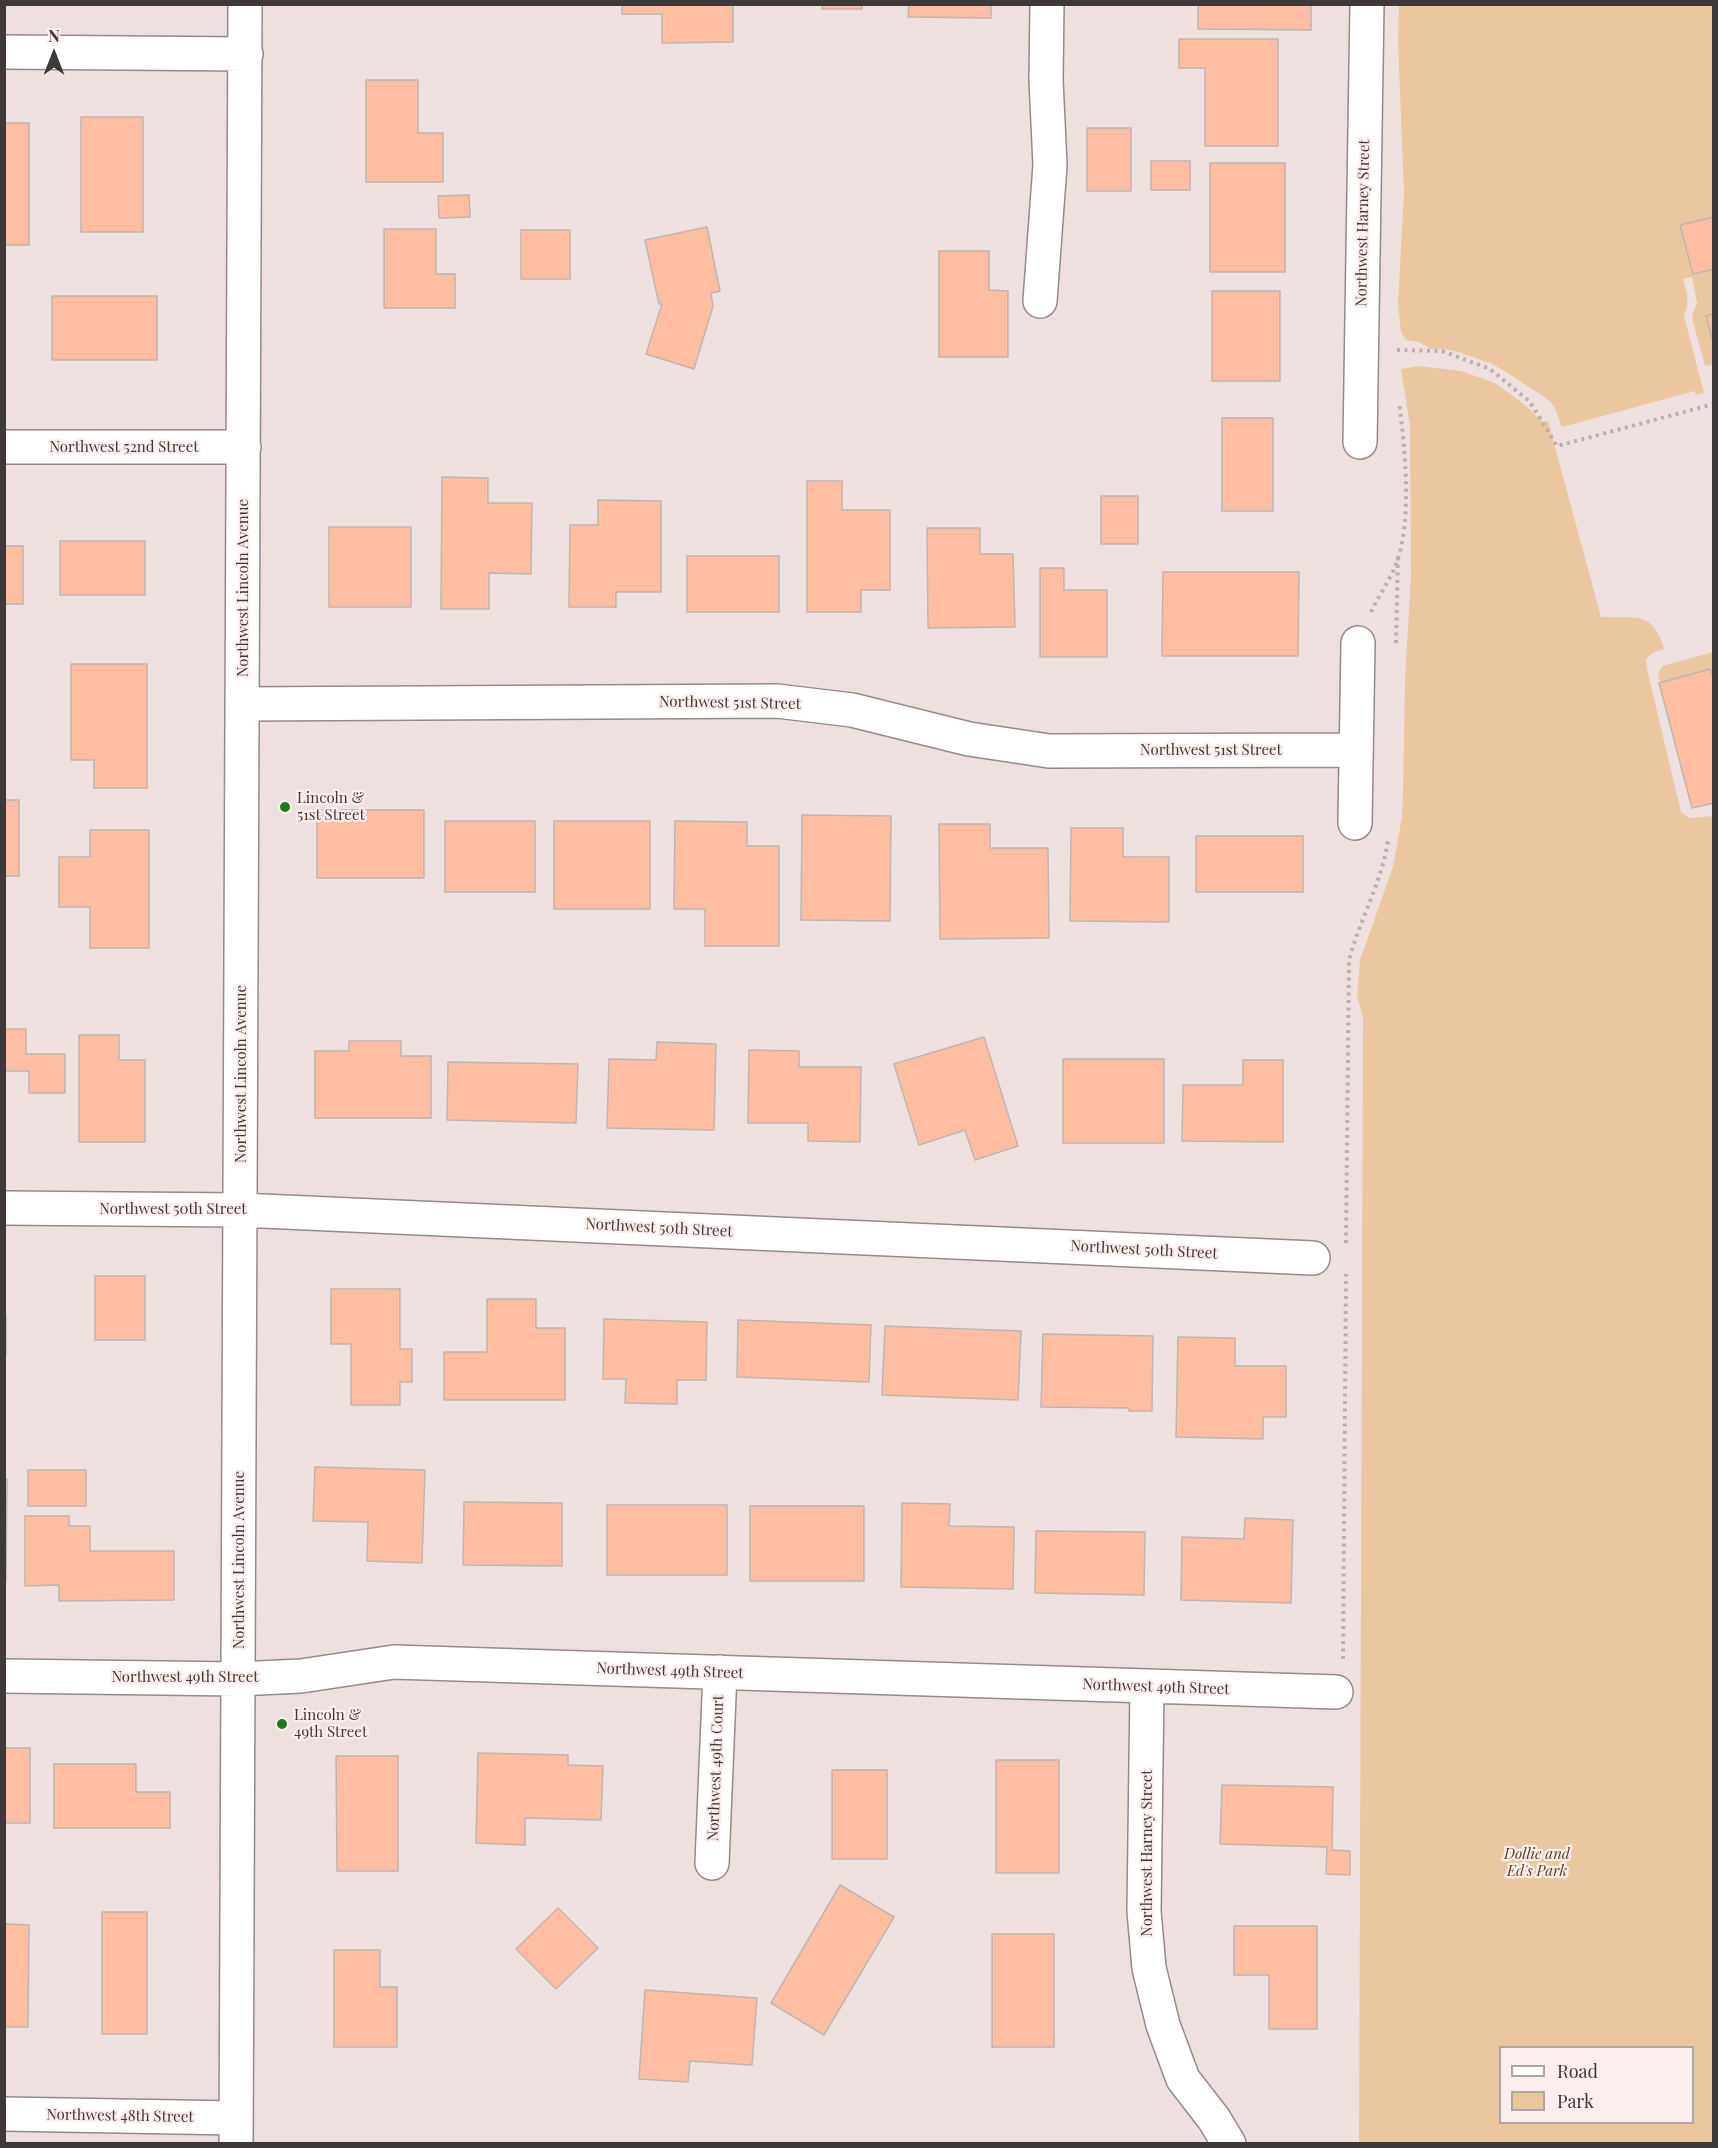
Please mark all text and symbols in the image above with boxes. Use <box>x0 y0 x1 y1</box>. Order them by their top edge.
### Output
north arrow <box>24 24 84 84</box>
text: N <box>48 25 60 46</box>
street label: Northwest Harney Street <box>1353 139 1373 307</box>
street label: Northwest 52nd Street <box>49 438 199 456</box>
street label: Northwest Lincoln Avenue <box>234 499 252 677</box>
street label: Northwest 51st Street <box>659 693 801 713</box>
street label: Northwest 51st Street <box>1140 741 1282 759</box>
place label: Lincoln & 51st Street <box>297 789 365 824</box>
marker: Lincoln & 51st Street <box>278 800 292 814</box>
street label: Northwest Lincoln Avenue <box>232 985 250 1163</box>
street label: Northwest 50th Street <box>99 1200 247 1218</box>
street label: Northwest 50th Street <box>585 1215 733 1241</box>
street label: Northwest 50th Street <box>1070 1237 1218 1263</box>
street label: Northwest Lincoln Avenue <box>230 1471 248 1649</box>
street label: Northwest 49th Street <box>596 1659 744 1683</box>
street label: Northwest 49th Street <box>111 1668 259 1686</box>
street label: Northwest 49th Street <box>1082 1675 1230 1699</box>
street label: Northwest 49th Court <box>704 1695 728 1841</box>
place label: Lincoln & 49th Street <box>294 1706 367 1741</box>
marker: Lincoln & 49th Street <box>275 1717 289 1731</box>
street label: Northwest Harney Street <box>1138 1769 1156 1937</box>
park label: Dollie and Ed's Park <box>1504 1845 1570 1880</box>
legend <box>1499 2046 1694 2124</box>
text: Road <box>1557 2059 1598 2083</box>
text: Park <box>1557 2089 1594 2113</box>
street label: Northwest 48th Street <box>46 2106 194 2126</box>

